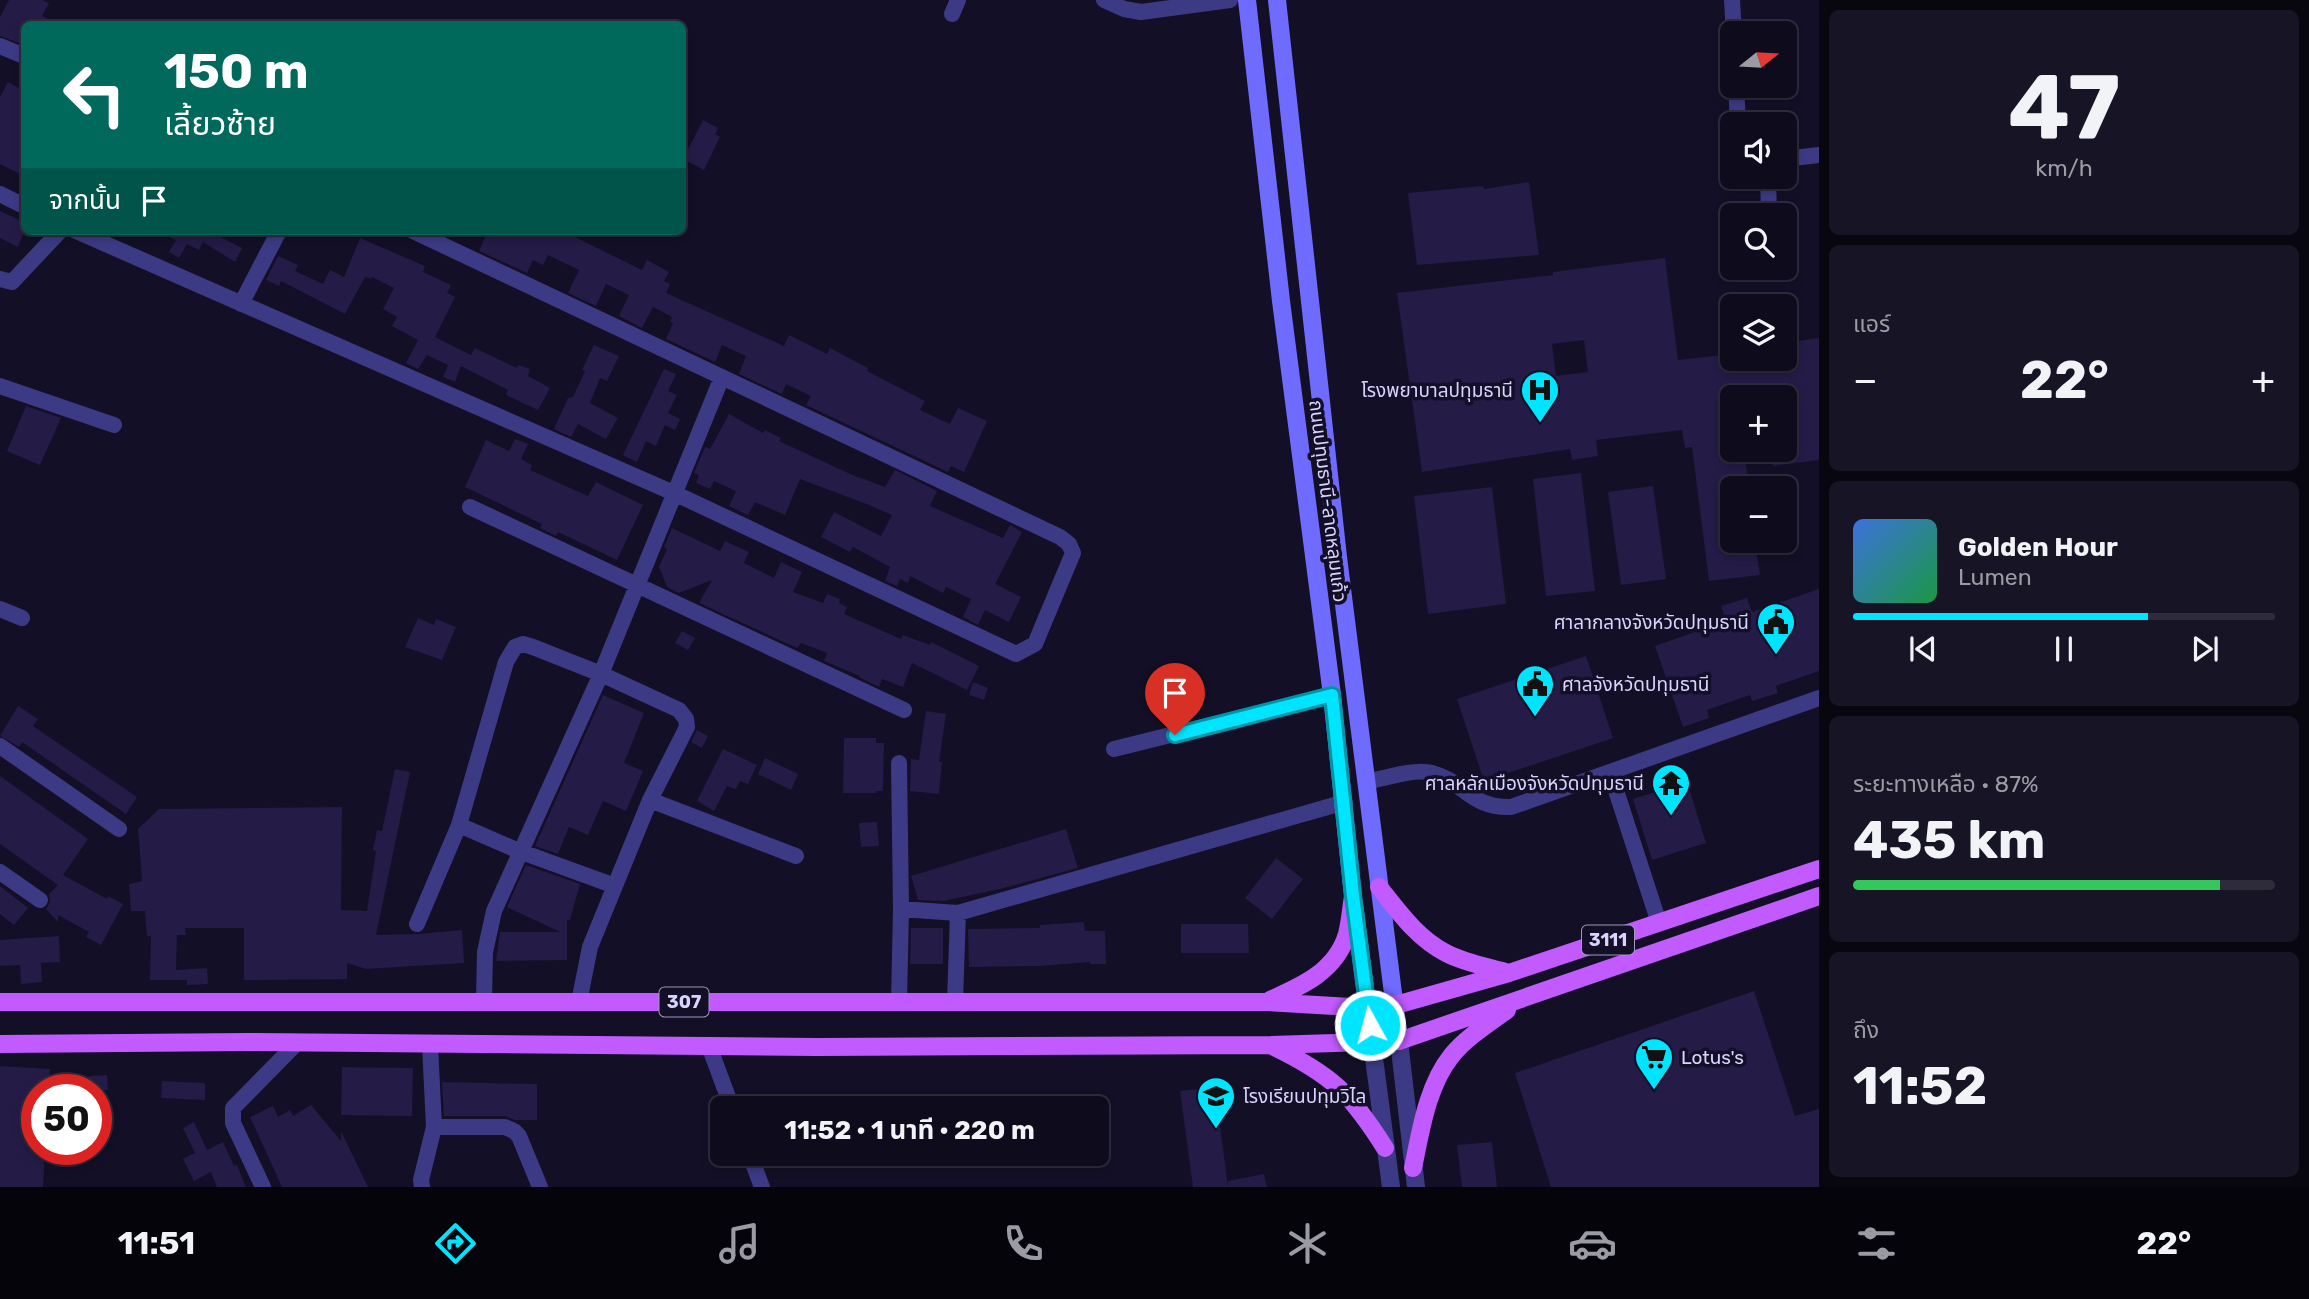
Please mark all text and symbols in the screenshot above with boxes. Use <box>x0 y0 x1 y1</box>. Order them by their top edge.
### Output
north arrow <box>1720 21 1797 98</box>
map controls <box>1720 21 1797 553</box>
text: 150 m <box>164 42 309 100</box>
icon: left <box>49 49 140 140</box>
text: 47 <box>2008 54 2120 162</box>
text: เลี้ยวซ้าย <box>164 105 276 143</box>
button: sound <box>1720 112 1797 189</box>
text: km/h <box>2035 154 2093 182</box>
icon: arrive <box>135 182 173 220</box>
text: จากนั้น <box>49 185 121 216</box>
button: search <box>1720 203 1797 280</box>
button: layers <box>1720 294 1797 371</box>
text: แอร์ <box>1853 310 1890 338</box>
text: 22° <box>2020 349 2109 411</box>
text: − <box>1853 357 1878 403</box>
text: + <box>2251 357 2275 403</box>
hospital icon: โรงพยาบาลปทุมธานี <box>1519 369 1561 424</box>
place label: โรงพยาบาลปทุมธานี <box>1361 379 1513 402</box>
button: + <box>1720 385 1797 462</box>
street label: ถนนปทุมธานี-ลาดหลุมแก้ว <box>1304 398 1352 604</box>
button: − <box>1720 476 1797 553</box>
text: Golden Hour <box>1958 532 2118 563</box>
text: Lumen <box>1958 563 2032 591</box>
public building icon: ศาลากลางจังหวัดปทุมธานี <box>1755 601 1797 656</box>
place label: ศาลากลางจังหวัดปทุมธานี <box>1554 611 1749 634</box>
icon: previous <box>1904 630 1942 668</box>
icon: pause <box>2045 630 2083 668</box>
icon: next <box>2186 630 2224 668</box>
pin <box>1145 663 1205 735</box>
public building icon: ศาลจังหวัดปทุมธานี <box>1514 663 1556 718</box>
place label: ศาลจังหวัดปทุมธานี <box>1562 673 1709 696</box>
icon: arrive <box>1156 674 1194 712</box>
temple icon: ศาลหลักเมืองจังหวัดปทุมธานี <box>1650 762 1692 817</box>
text: ระยะทางเหลือ · 87% <box>1853 770 2039 798</box>
place label: ศาลหลักเมืองจังหวัดปทุมธานี <box>1425 772 1644 795</box>
text: 435 km <box>1853 809 2046 871</box>
road number: 3111 <box>1582 925 1634 954</box>
road number: 307 <box>660 987 708 1016</box>
position arrow <box>1333 988 1407 1062</box>
text: ถึง <box>1853 1016 1879 1044</box>
supermarket icon: Lotus's <box>1633 1036 1675 1091</box>
place label: Lotus's <box>1681 1046 1744 1069</box>
text: 11:52 <box>1853 1055 1987 1117</box>
speed limit sign: 50 <box>21 1074 112 1165</box>
school or university icon: โรงเรียนปทุมวิไล <box>1195 1075 1237 1130</box>
place label: โรงเรียนปทุมวิไล <box>1243 1085 1366 1108</box>
text: 11:52 · 1 นาที · 220 m <box>784 1115 1035 1146</box>
icon: directions <box>431 1219 480 1268</box>
icon: music <box>715 1219 764 1268</box>
icon: phone <box>999 1219 1048 1268</box>
icon: climate <box>1283 1219 1332 1268</box>
icon: car <box>1568 1219 1617 1268</box>
icon: filters <box>1852 1219 1901 1268</box>
text: 11:51 <box>118 1224 195 1262</box>
text: 22° <box>2136 1224 2191 1262</box>

